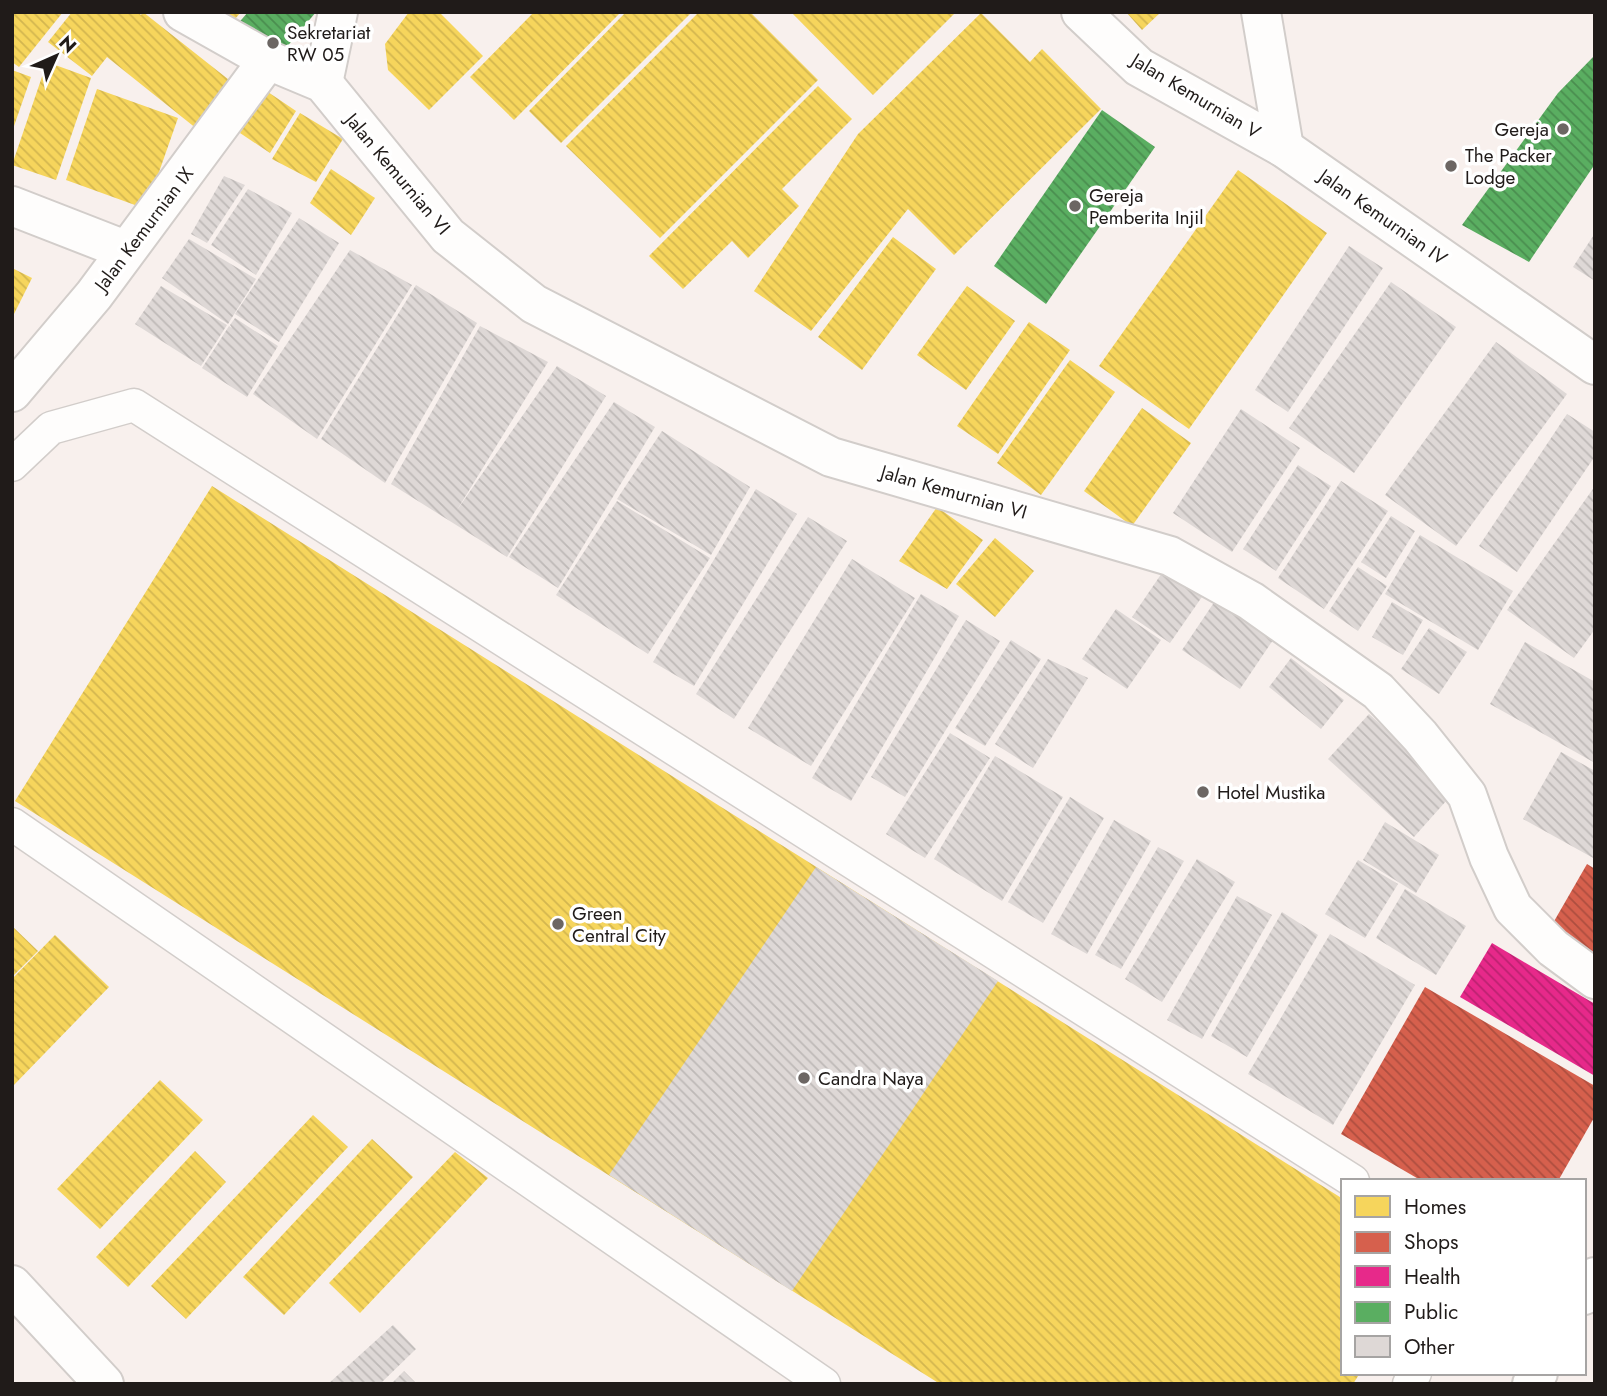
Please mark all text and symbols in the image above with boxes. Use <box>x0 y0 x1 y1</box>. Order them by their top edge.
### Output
place label: Sekretariat RW 05 <box>287 19 371 68</box>
north arrow <box>21 21 91 91</box>
text: N <box>53 29 83 59</box>
marker: Sekretariat RW 05 <box>265 35 281 51</box>
street label: Jalan Kemurnian V <box>1124 45 1266 146</box>
street label: Jalan Kemurnian VI <box>337 105 457 241</box>
place label: Gereja <box>1495 116 1549 143</box>
marker: Gereja <box>1555 121 1571 137</box>
place label: The Packer Lodge <box>1465 142 1552 191</box>
marker: The Packer Lodge <box>1443 158 1459 174</box>
street label: Jalan Kemurnian IX <box>87 161 200 299</box>
street label: Jalan Kemurnian IV <box>1311 161 1453 272</box>
place label: Gereja Pemberita Injil <box>1089 182 1204 231</box>
marker: Gereja Pemberita Injil <box>1067 198 1083 214</box>
street label: Jalan Kemurnian VI <box>875 457 1030 526</box>
place label: Hotel Mustika <box>1217 779 1325 806</box>
marker: Hotel Mustika <box>1195 784 1211 800</box>
place label: Green Central City <box>572 900 667 949</box>
marker: Green Central City <box>550 916 566 932</box>
place label: Candra Naya <box>818 1065 924 1092</box>
marker: Candra Naya <box>796 1070 812 1086</box>
legend <box>1341 1179 1586 1375</box>
text: Homes <box>1404 1192 1466 1222</box>
text: Shops <box>1404 1227 1458 1257</box>
text: Health <box>1404 1262 1461 1292</box>
text: Public <box>1404 1297 1458 1327</box>
text: Other <box>1404 1332 1455 1362</box>

